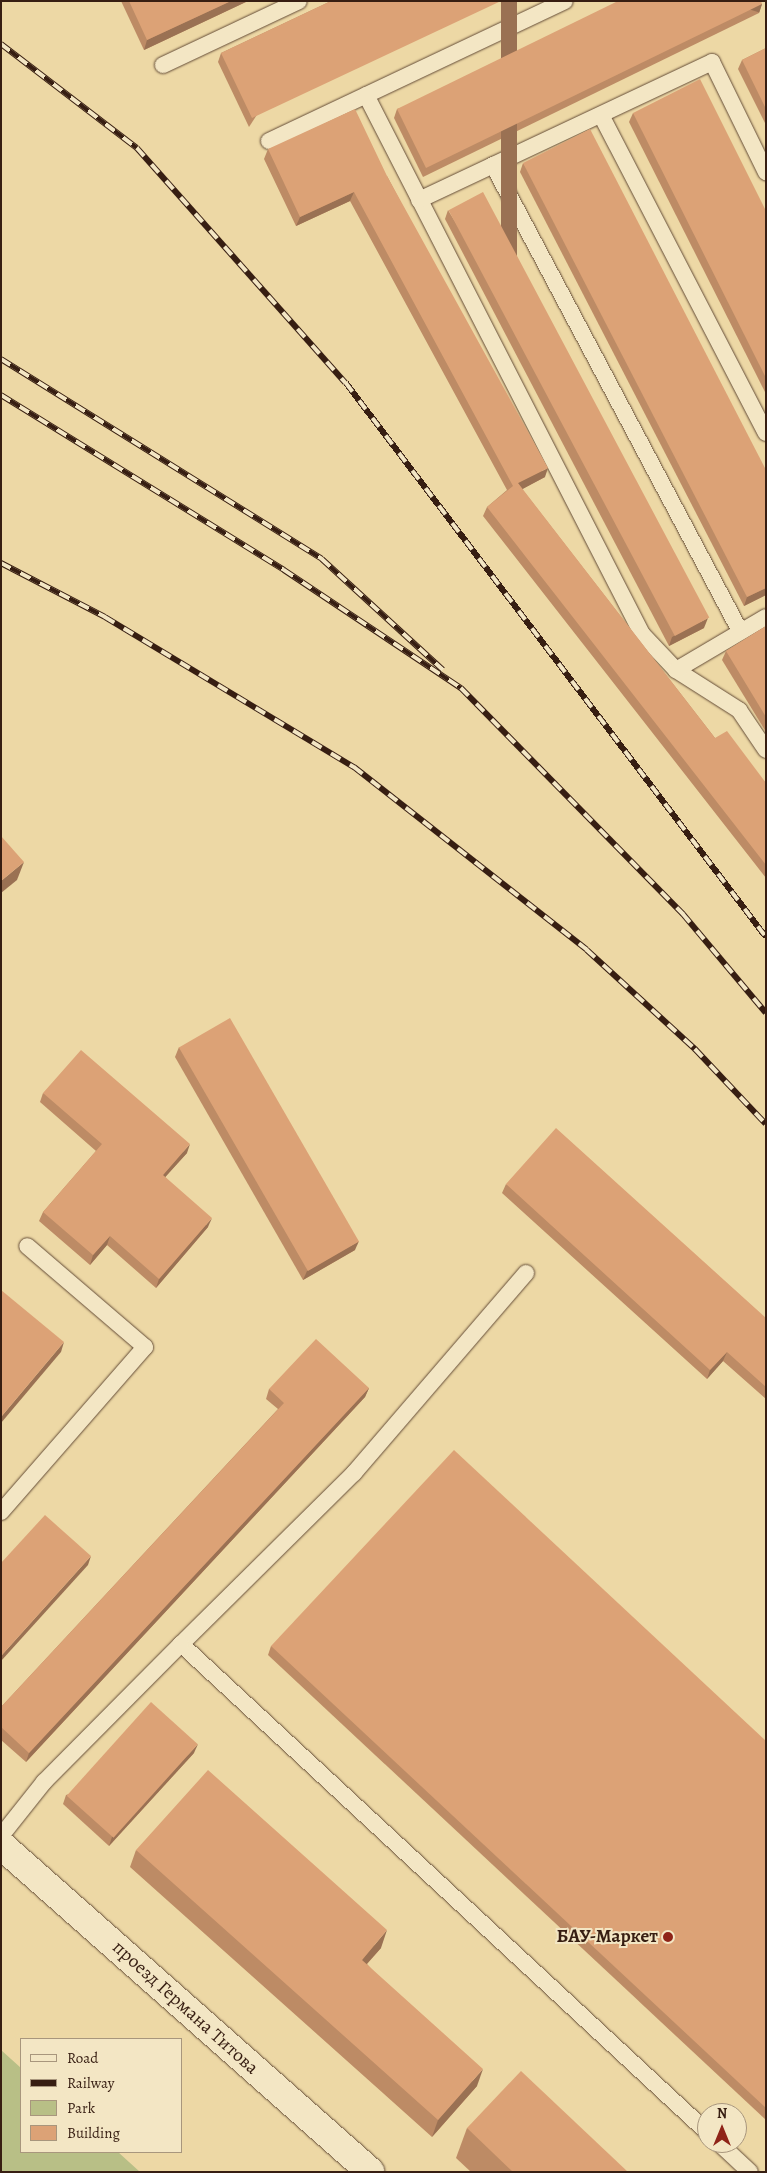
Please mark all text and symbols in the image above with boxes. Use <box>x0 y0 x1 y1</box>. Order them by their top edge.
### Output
place label: БАУ-Маркет <box>556 1926 658 1948</box>
marker: БАУ-Маркет <box>662 1931 674 1943</box>
street label: проезд Германа Титова <box>107 1936 263 2080</box>
legend <box>20 2038 182 2153</box>
text: Road <box>67 2048 98 2068</box>
text: Railway <box>67 2073 114 2093</box>
text: Park <box>67 2098 95 2118</box>
north arrow <box>697 2103 747 2153</box>
text: N <box>717 2104 727 2123</box>
text: Building <box>67 2123 120 2143</box>

